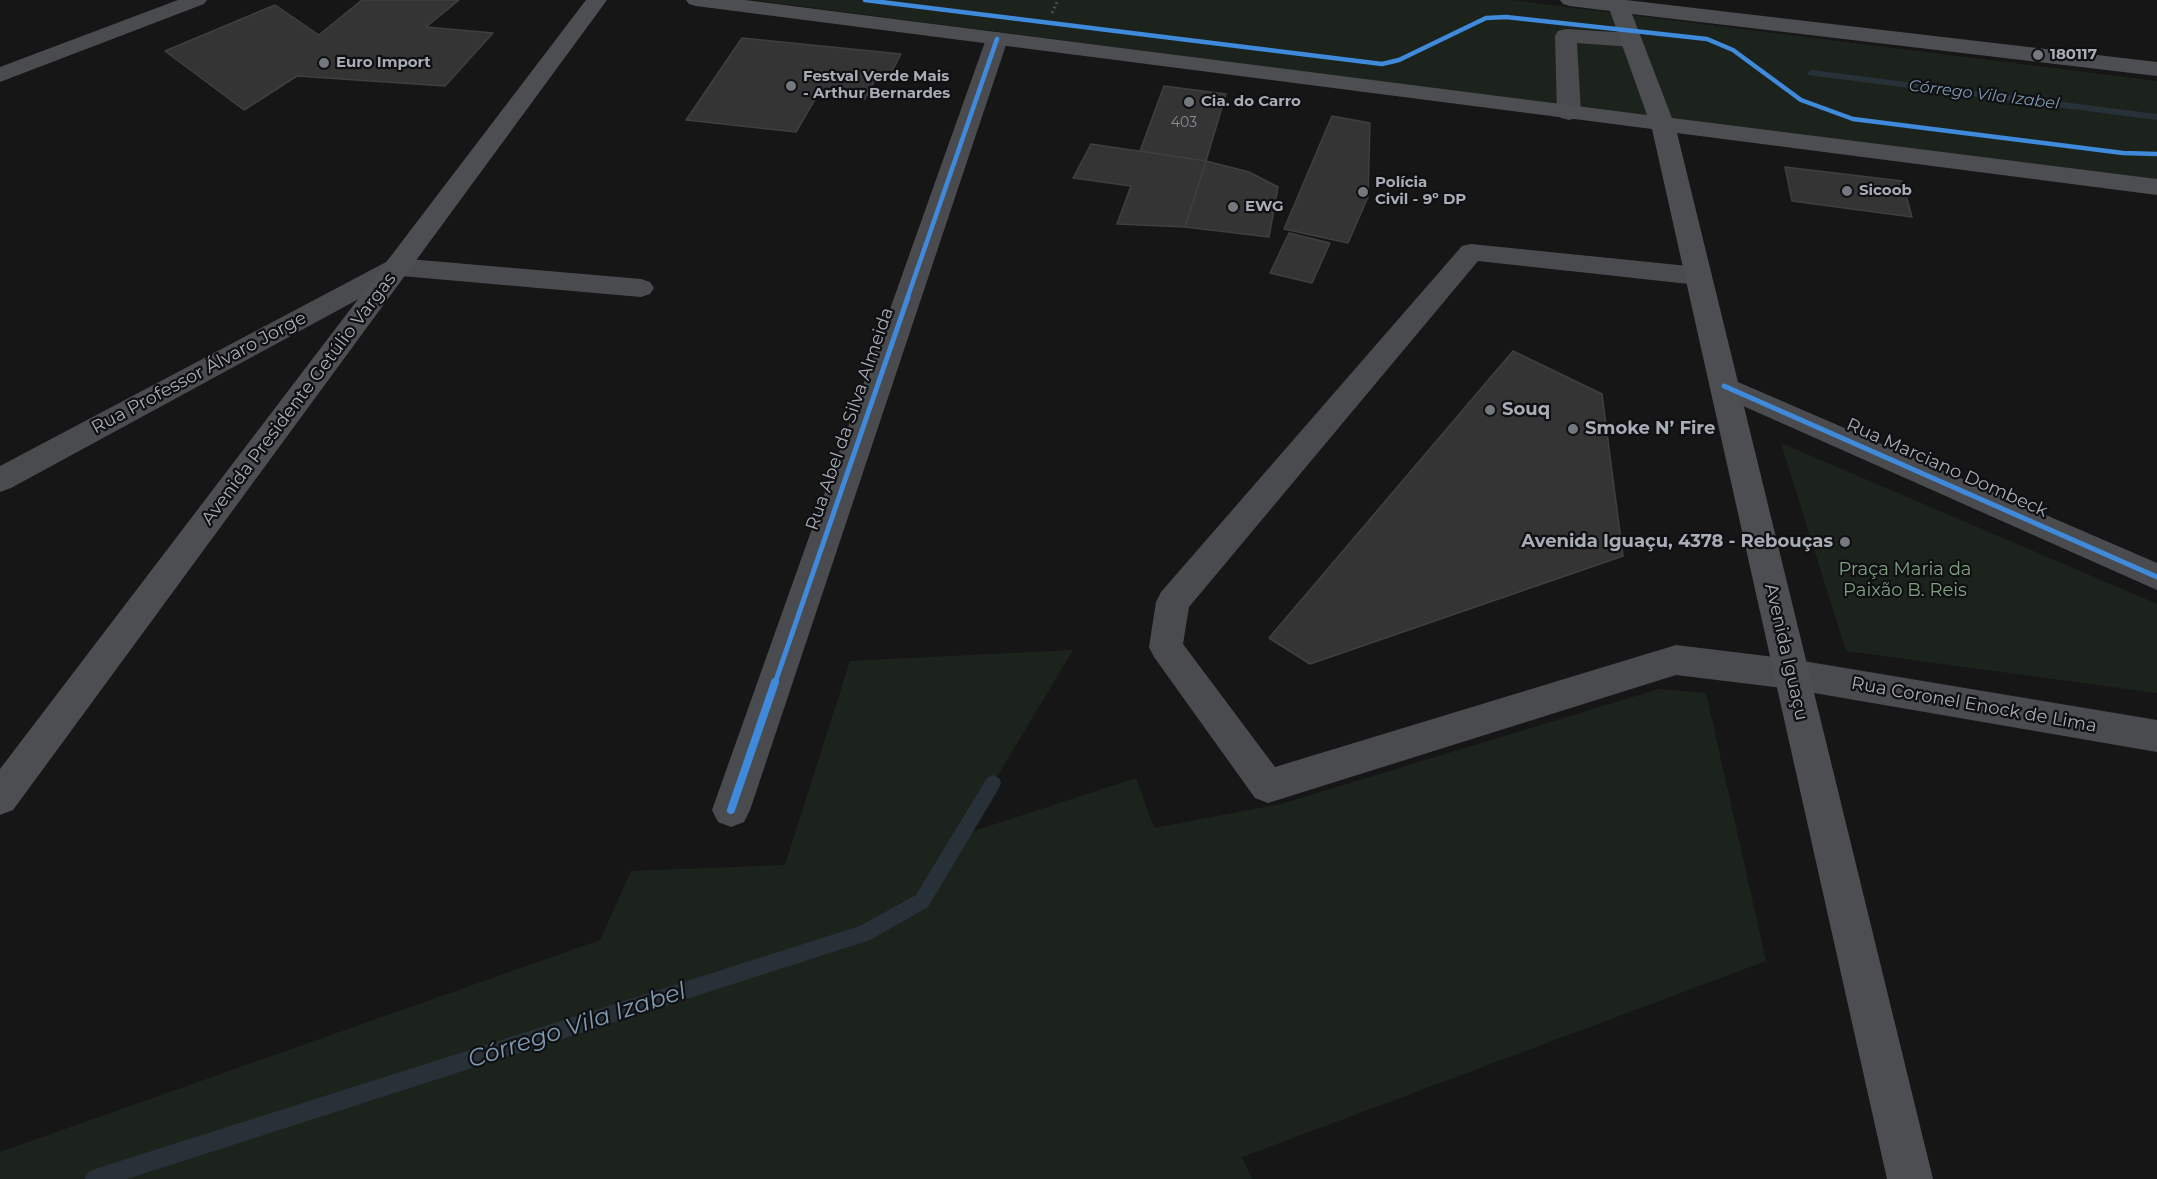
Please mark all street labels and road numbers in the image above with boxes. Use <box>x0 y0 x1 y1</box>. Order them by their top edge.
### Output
street label: Avenida Presidente Getúlio Vargas <box>197 269 401 529</box>
street label: Rua Abel da Silva Almeida <box>802 305 898 533</box>
street label: Rua Professor Álvaro Jorge <box>88 307 310 439</box>
street label: Rua Marciano Dombeck <box>1843 414 2051 522</box>
street label: Avenida Iguaçu <box>1760 581 1812 723</box>
street label: Rua Coronel Enock de Lima <box>1850 673 2098 737</box>

